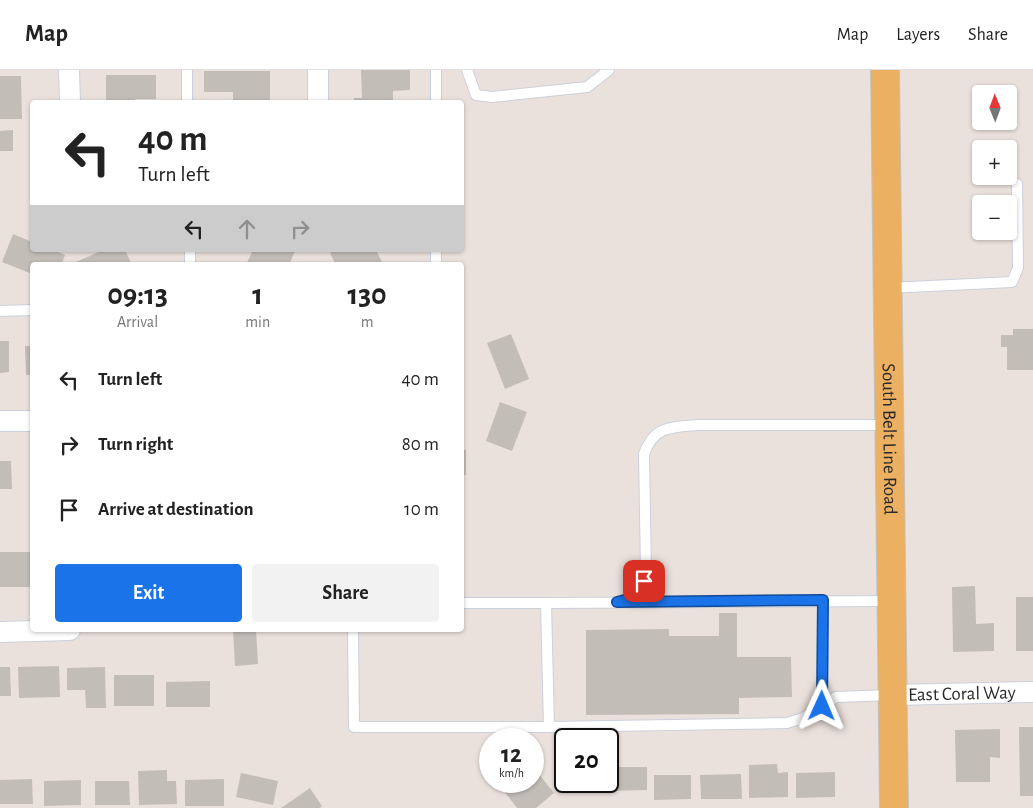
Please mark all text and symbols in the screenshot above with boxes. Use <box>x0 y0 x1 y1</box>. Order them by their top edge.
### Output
text: Map <box>25 22 68 46</box>
text: Map <box>837 26 868 44</box>
text: Layers <box>896 26 940 44</box>
text: Share <box>968 26 1008 44</box>
north arrow <box>972 85 1018 130</box>
map controls <box>972 85 1017 240</box>
icon: left <box>55 120 120 185</box>
text: 40 m <box>138 122 207 157</box>
button: + <box>972 140 1017 185</box>
text: Turn left <box>138 163 210 185</box>
button: − <box>972 195 1017 240</box>
icon: left <box>180 215 208 243</box>
icon: ahead <box>233 215 261 243</box>
icon: right <box>286 215 314 243</box>
text: 09:13 <box>107 280 168 310</box>
text: 1 <box>252 280 263 310</box>
text: 130 <box>347 280 387 310</box>
text: Arrival <box>117 314 158 330</box>
text: min <box>245 314 270 330</box>
text: m <box>361 314 373 330</box>
street label: South Belt Line Road <box>879 363 900 515</box>
icon: left <box>55 366 83 394</box>
text: Turn left <box>98 370 162 389</box>
text: 40 m <box>401 370 439 389</box>
icon: right <box>55 431 83 459</box>
text: Turn right <box>98 435 173 454</box>
text: 80 m <box>402 435 439 454</box>
icon: arrive <box>55 496 83 524</box>
text: Arrive at destination <box>98 500 254 519</box>
text: 10 m <box>404 500 439 519</box>
pin <box>623 560 665 602</box>
button: Exit <box>55 564 242 622</box>
button: Share <box>252 564 439 622</box>
icon: arrive <box>630 567 658 595</box>
position arrow <box>795 679 847 731</box>
street label: East Coral Way <box>908 683 1016 704</box>
speed limit sign: 20 <box>554 728 619 793</box>
text: 12 <box>501 742 522 767</box>
text: km/h <box>499 767 524 779</box>

